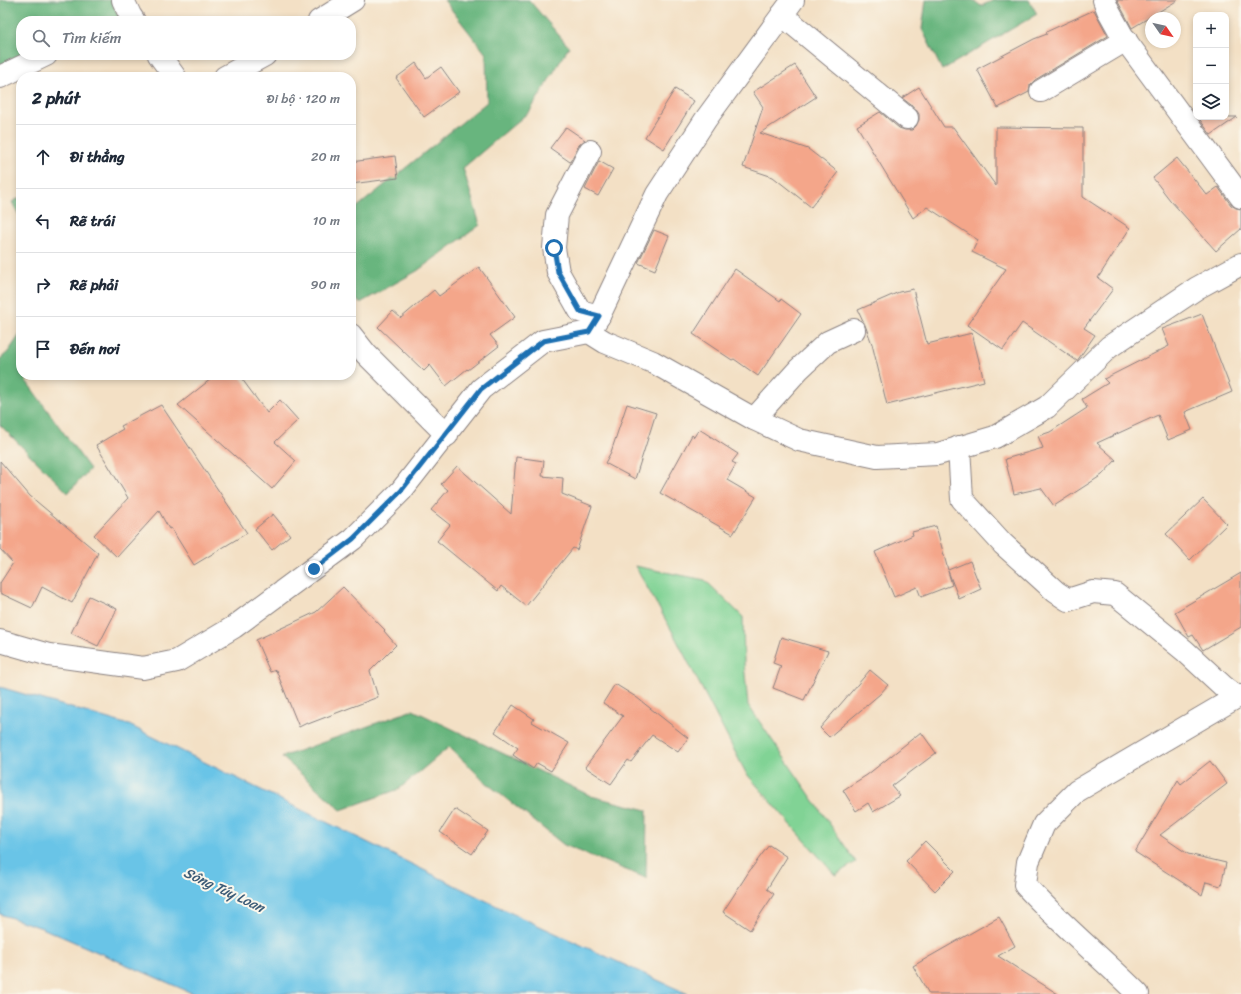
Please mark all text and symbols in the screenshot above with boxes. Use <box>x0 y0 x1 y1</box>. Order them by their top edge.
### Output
north arrow <box>1145 12 1181 48</box>
map controls <box>1193 12 1229 120</box>
button: + <box>1193 12 1229 48</box>
search box <box>16 16 356 60</box>
text: Tìm kiếm <box>62 25 121 51</box>
icon: search <box>30 27 52 49</box>
button: − <box>1193 48 1229 84</box>
text: 2 phút <box>32 83 80 113</box>
button: layers <box>1193 84 1229 120</box>
text: Đi bộ · 120 m <box>267 87 340 110</box>
text: Đi thẳng <box>70 144 125 170</box>
text: 20 m <box>311 145 340 168</box>
icon: ahead <box>32 146 54 168</box>
text: Rẽ trái <box>70 208 115 234</box>
text: 10 m <box>313 209 340 232</box>
icon: left <box>32 210 54 232</box>
route start <box>545 239 563 257</box>
text: Rẽ phải <box>70 272 118 298</box>
text: 90 m <box>310 273 340 296</box>
icon: right <box>32 274 54 296</box>
text: Đến nơi <box>70 336 120 362</box>
icon: arrive <box>32 338 54 360</box>
route end <box>305 560 323 578</box>
water label: Sông Túy Loan <box>179 860 270 920</box>

